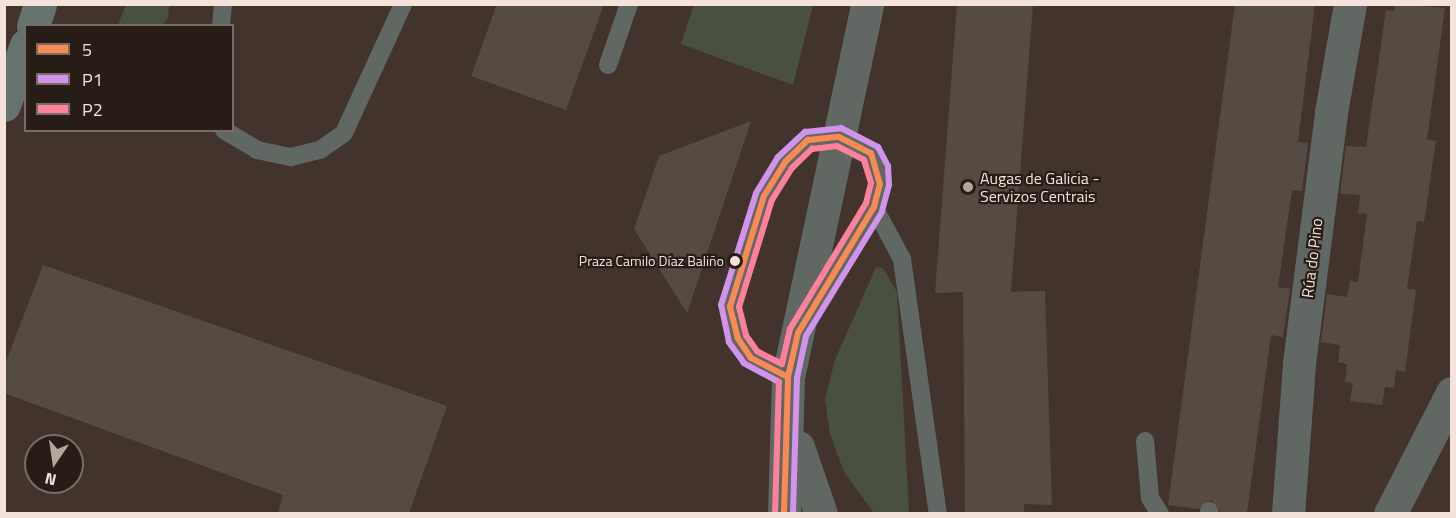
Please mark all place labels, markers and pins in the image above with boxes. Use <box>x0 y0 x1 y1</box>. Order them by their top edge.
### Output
place label: Augas de Galicia - Servizos Centrais <box>980 168 1099 206</box>
marker: Augas de Galicia - Servizos Centrais <box>961 180 975 194</box>
place label: Praza Camilo Díaz Baliño <box>579 253 724 269</box>
marker: Praza Camilo Díaz Baliño <box>729 255 741 267</box>

